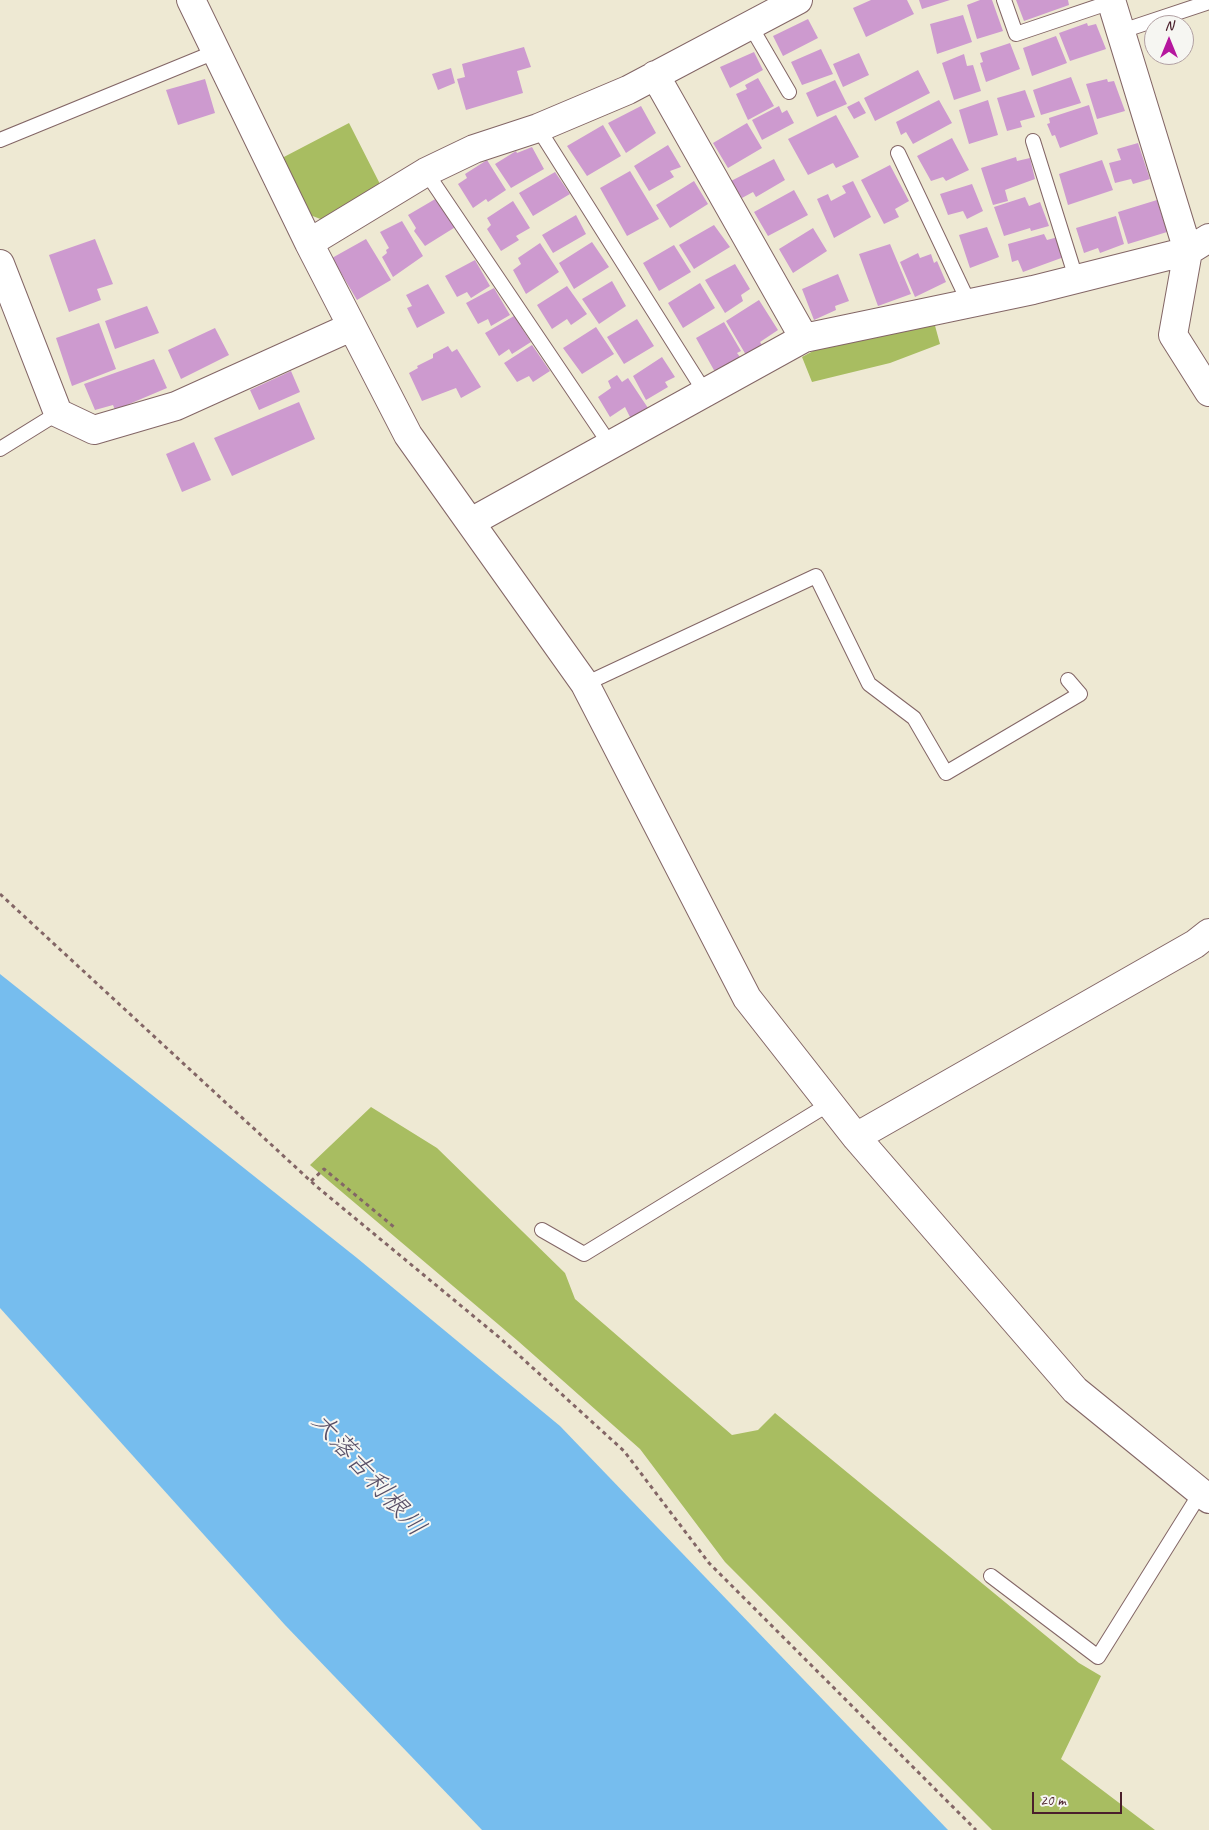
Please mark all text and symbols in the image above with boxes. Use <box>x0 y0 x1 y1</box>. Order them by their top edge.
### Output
north arrow <box>1144 15 1194 65</box>
text: N <box>1165 17 1173 34</box>
water label: 大落古利根川 <box>304 1407 432 1543</box>
scale bar <box>1034 1782 1124 1814</box>
text: 20 m <box>1040 1791 1066 1810</box>

